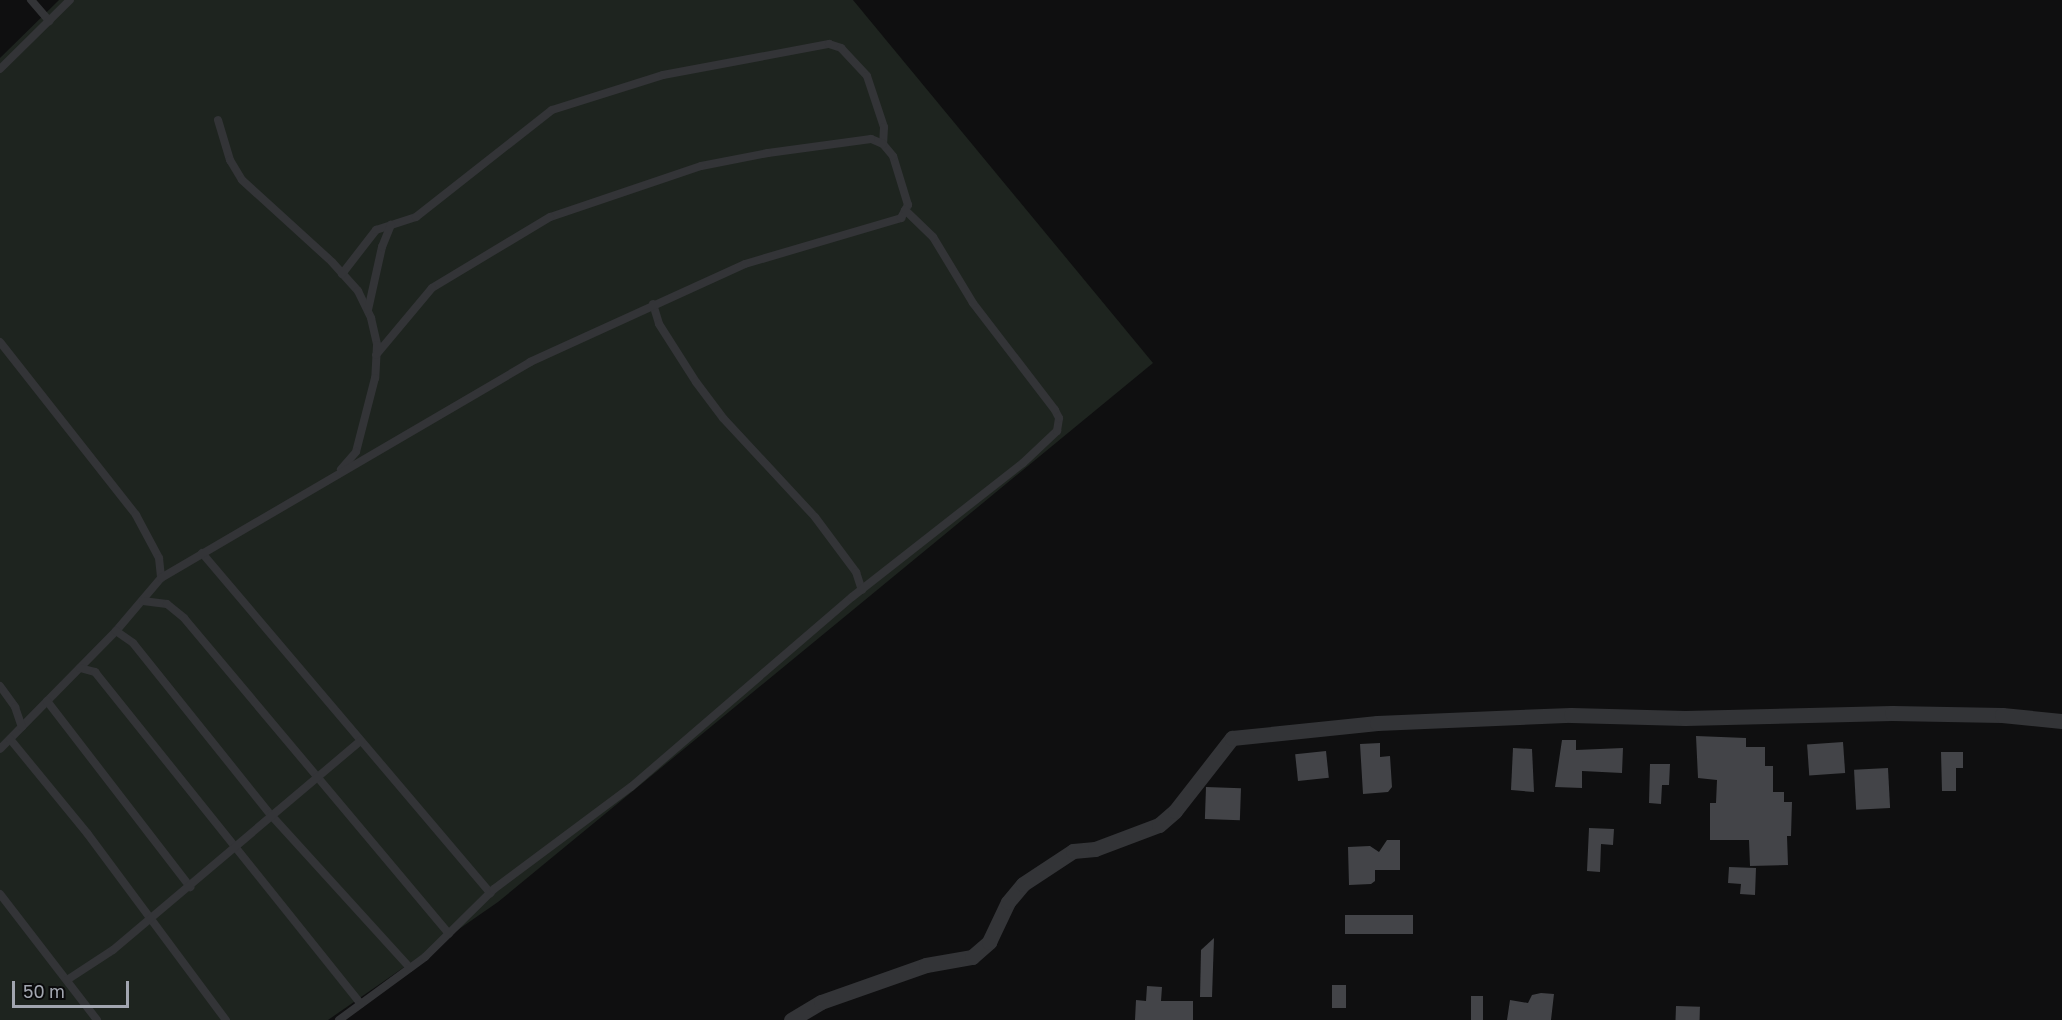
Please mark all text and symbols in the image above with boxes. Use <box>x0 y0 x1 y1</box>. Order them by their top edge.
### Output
scale bar <box>15 969 132 1007</box>
text: 50 m <box>23 980 65 1002</box>

